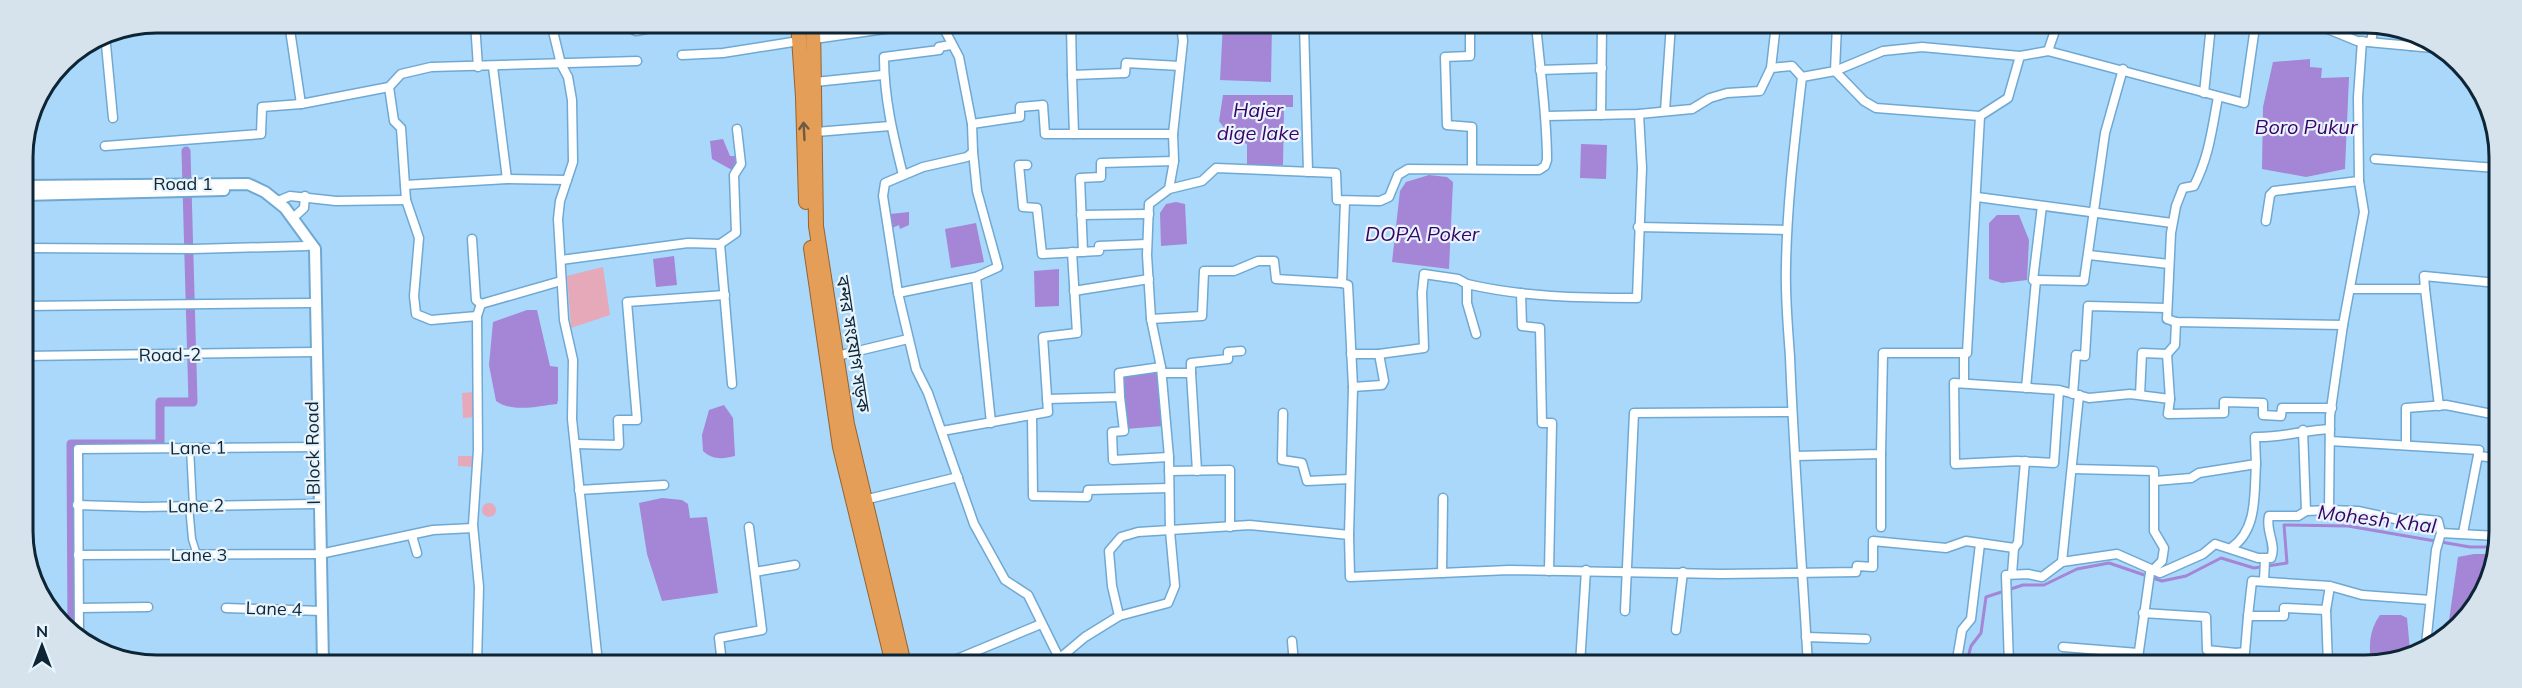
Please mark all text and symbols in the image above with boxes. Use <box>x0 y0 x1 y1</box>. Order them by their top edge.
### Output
water label: Hajer dige lake <box>1217 97 1299 145</box>
water label: Boro Pukur <box>2255 114 2358 139</box>
one-way arrow <box>799 121 810 141</box>
street label: Road 1 <box>153 172 213 195</box>
water label: DOPA Poker <box>1365 221 1480 246</box>
street label: বন্দর সংযোগ সড়ক <box>831 273 876 414</box>
street label: Road-2 <box>138 342 202 367</box>
street label: I Block Road <box>300 401 325 505</box>
street label: Lane 1 <box>170 436 226 459</box>
street label: Lane 2 <box>168 494 224 517</box>
water label: Mohesh Khal <box>2316 499 2438 538</box>
street label: Lane 3 <box>171 543 227 566</box>
street label: Lane 4 <box>245 596 303 621</box>
north arrow <box>12 616 72 676</box>
text: N <box>36 621 48 641</box>

